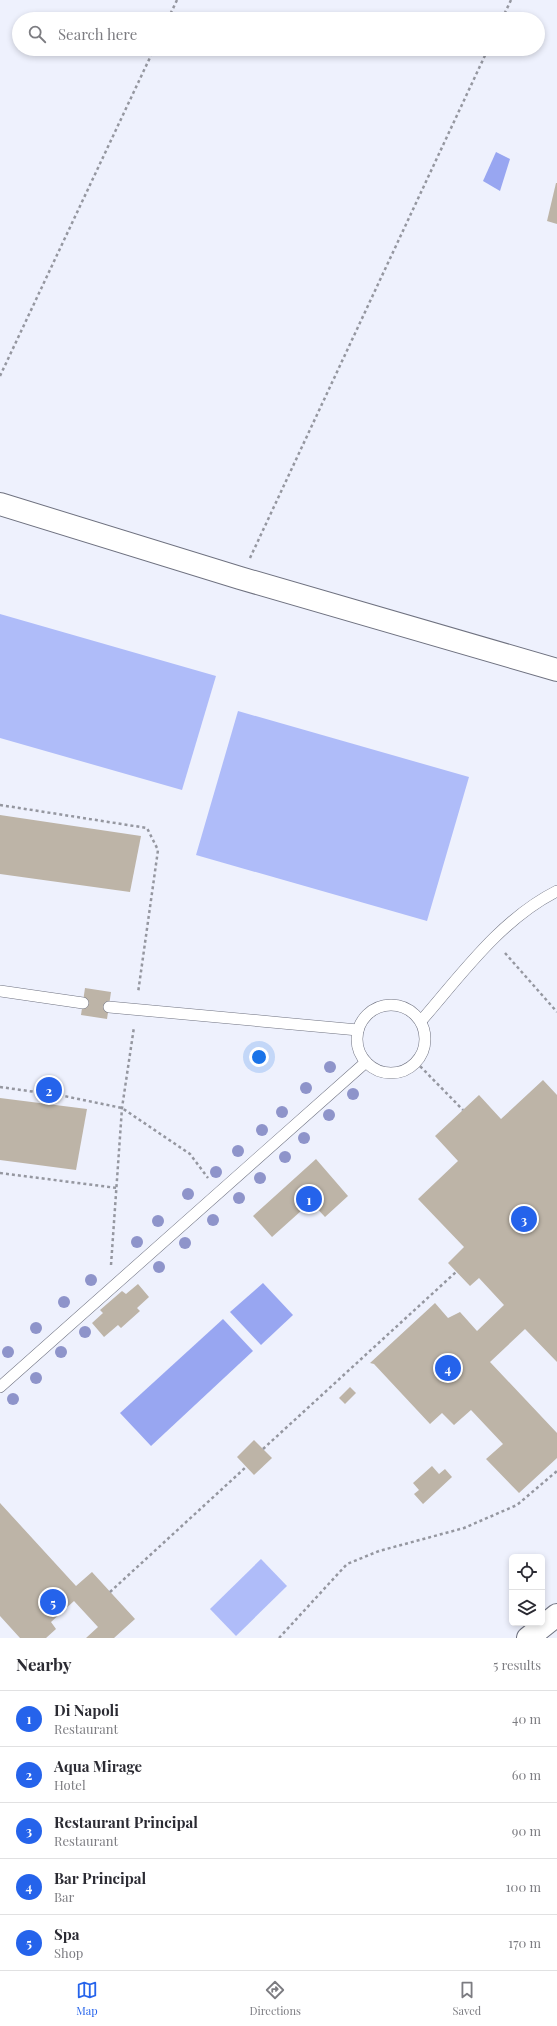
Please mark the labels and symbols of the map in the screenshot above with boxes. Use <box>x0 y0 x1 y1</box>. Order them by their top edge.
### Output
your location <box>249 1047 269 1067</box>
pin: 2 <box>36 1075 62 1105</box>
pin: 1 <box>296 1184 322 1214</box>
pin: 3 <box>511 1204 537 1234</box>
pin: 4 <box>435 1353 461 1383</box>
pin: 5 <box>40 1587 66 1617</box>

